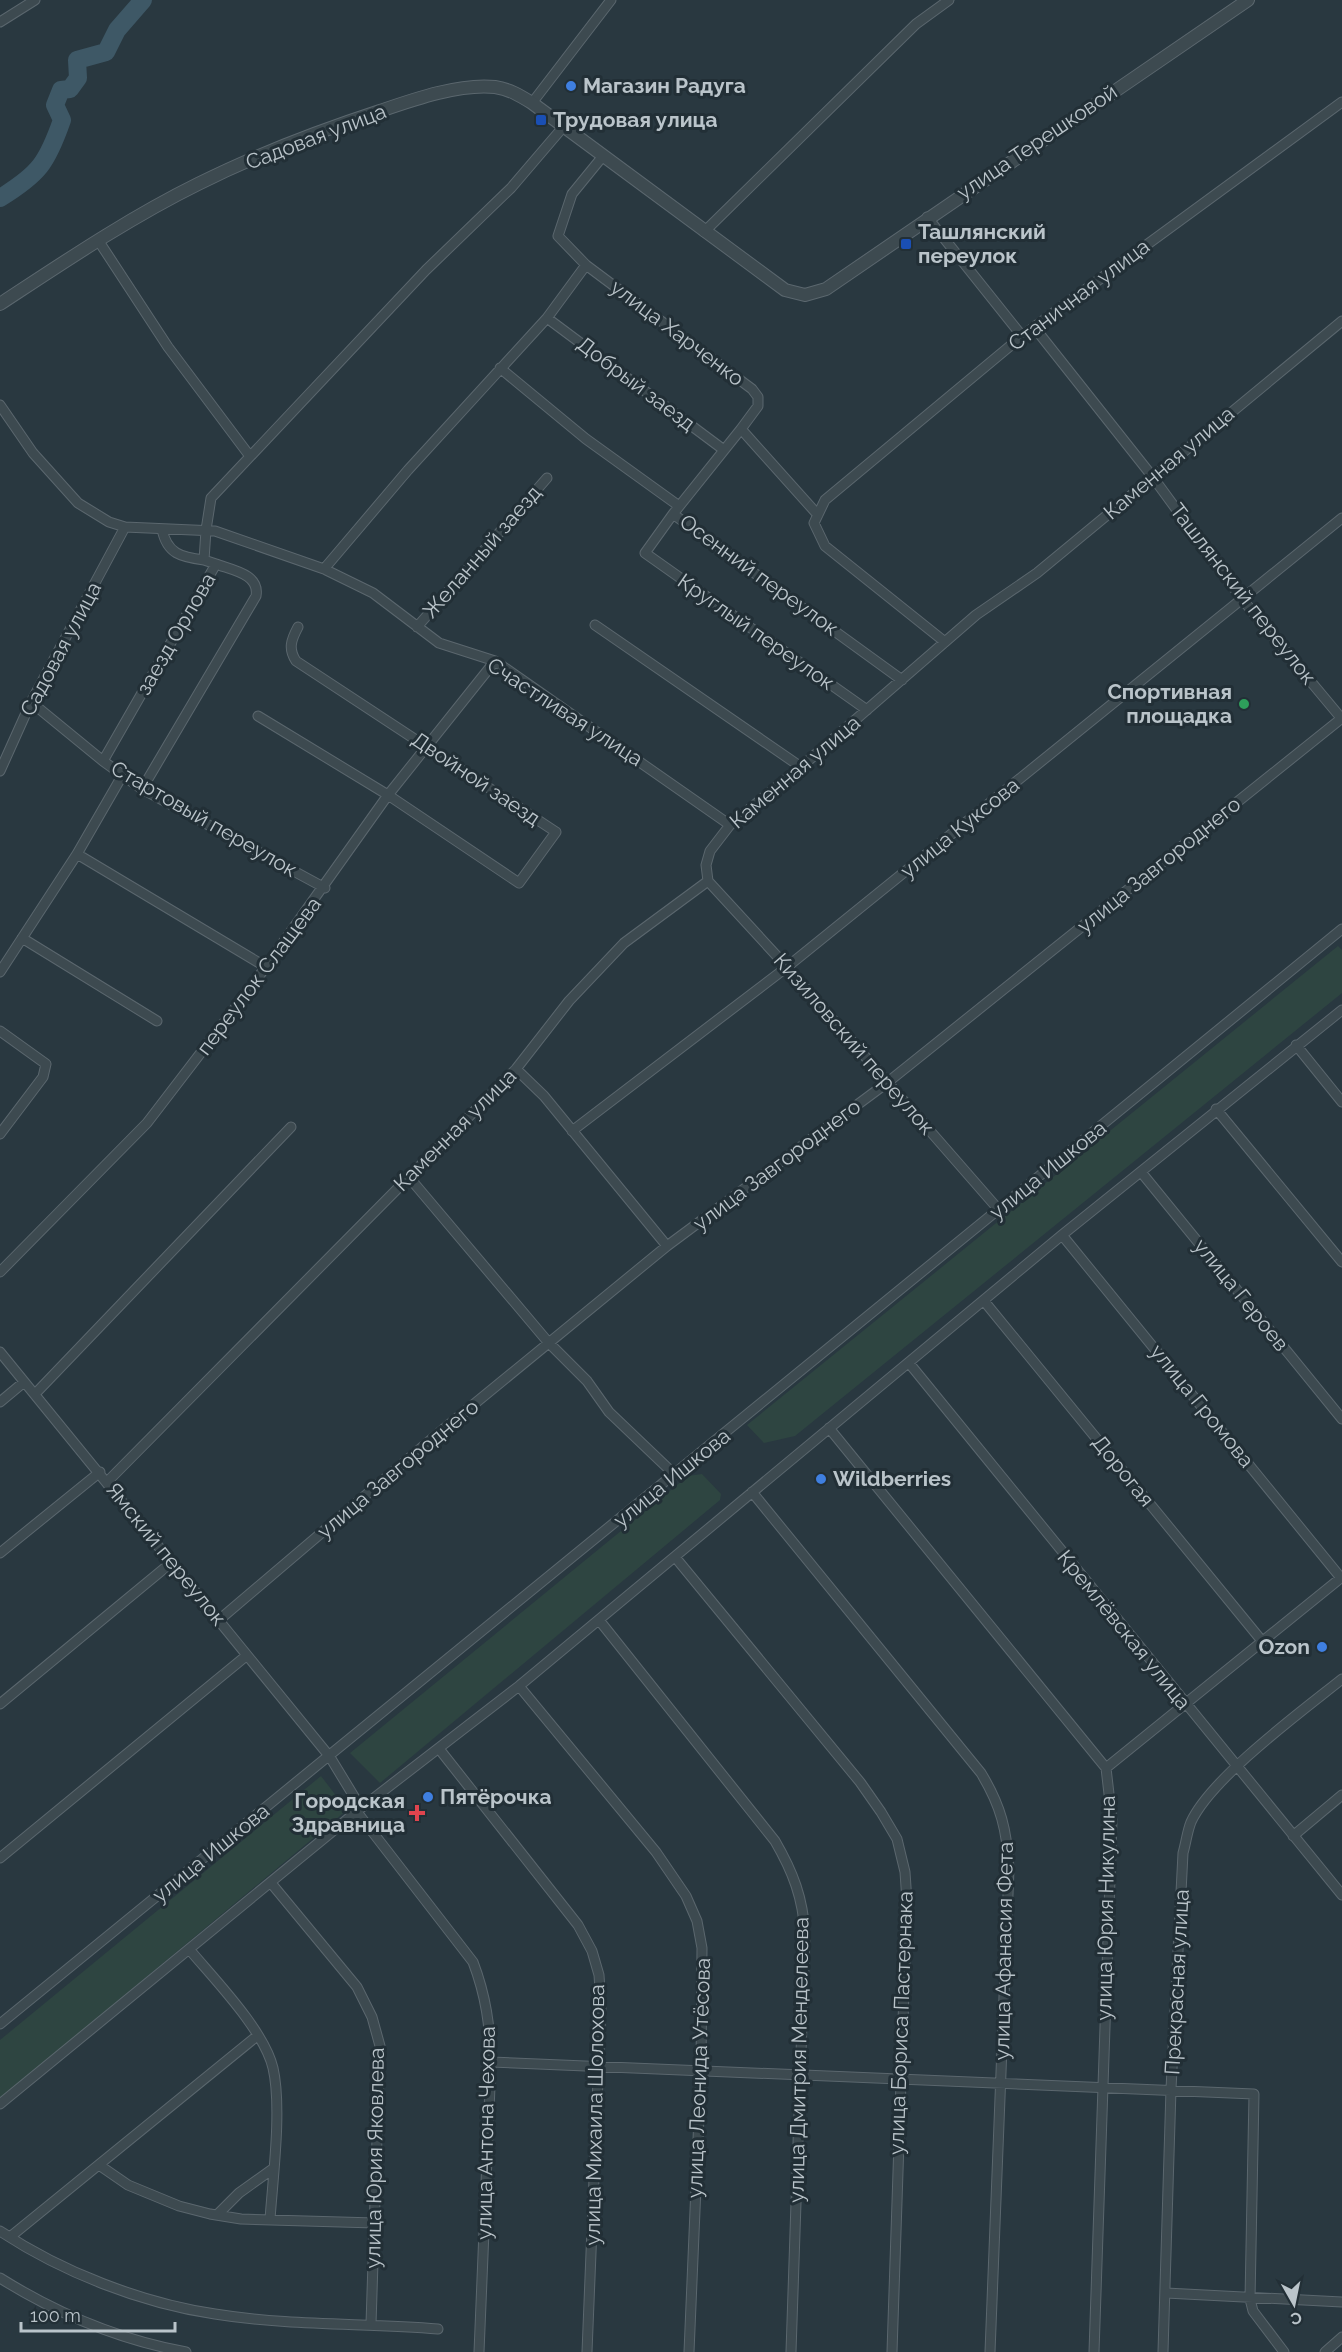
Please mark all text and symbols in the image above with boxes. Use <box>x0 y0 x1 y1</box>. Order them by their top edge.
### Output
place label: Магазин Радуга <box>583 73 746 98</box>
marker: Магазин Радуга <box>564 79 578 93</box>
street label: улица Терешковой <box>952 79 1122 205</box>
street label: Садовая улица <box>242 98 390 175</box>
place label: Трудовая улица <box>553 107 717 132</box>
marker: Трудовая улица <box>534 113 548 127</box>
place label: Ташлянский переулок <box>918 219 1046 268</box>
street label: Станичная улица <box>1003 233 1154 356</box>
marker: Ташлянский переулок <box>899 237 913 251</box>
street label: улица Харченко <box>606 274 749 391</box>
street label: Добрый заезд <box>572 331 700 436</box>
street label: Каменная улица <box>1098 401 1239 525</box>
street label: Желанный заезд <box>417 480 546 623</box>
street label: Ташлянский переулок <box>1165 498 1322 689</box>
street label: Осенний переулок <box>675 509 844 641</box>
street label: заезд Орлова <box>131 568 220 699</box>
street label: Круглый переулок <box>673 568 840 695</box>
street label: Садовая улица <box>15 577 106 720</box>
street label: Счастливая улица <box>483 652 648 771</box>
place label: Спортивная площадка <box>1107 679 1232 728</box>
marker: Спортивная площадка <box>1237 697 1251 711</box>
street label: Каменная улица <box>724 710 865 834</box>
street label: Двойной заезд <box>407 726 545 831</box>
street label: Стартовый переулок <box>107 755 302 882</box>
street label: улица Куксова <box>895 772 1024 883</box>
street label: улица Завгороднего <box>1072 791 1245 938</box>
street label: переулок Слащева <box>191 892 326 1060</box>
street label: Кизиловский переулок <box>769 948 940 1140</box>
street label: Каменная улица <box>388 1063 521 1196</box>
street label: улица Завгороднего <box>688 1094 865 1236</box>
street label: улица Ишкова <box>984 1115 1111 1224</box>
street label: улица Героев <box>1189 1234 1294 1356</box>
street label: улица Громова <box>1145 1339 1260 1472</box>
street label: улица Завгороднего <box>312 1394 484 1543</box>
street label: улица Ишкова <box>608 1423 735 1532</box>
street label: Дорогая <box>1087 1430 1160 1511</box>
place label: Wildberries <box>833 1466 951 1491</box>
marker: Wildberries <box>814 1472 828 1486</box>
street label: Ямский переулок <box>101 1477 232 1630</box>
street label: Кремлёвская улица <box>1052 1545 1196 1714</box>
place label: Ozon <box>1259 1634 1310 1659</box>
marker: Ozon <box>1315 1640 1329 1654</box>
place label: Пятёрочка <box>440 1784 552 1809</box>
place label: Городская Здравница <box>292 1788 405 1837</box>
marker: Пятёрочка <box>421 1790 435 1804</box>
street label: улица Юрия Никулина <box>1091 1795 1120 2021</box>
street label: улица Ишкова <box>147 1798 274 1907</box>
marker: Городская Здравница <box>410 1806 424 1820</box>
street label: улица Афанасия Фета <box>989 1841 1018 2061</box>
street label: Прекрасная улица <box>1159 1889 1194 2075</box>
street label: улица Бориса Пастернака <box>883 1891 918 2155</box>
street label: улица Дмитрия Менделеева <box>784 1917 813 2203</box>
street label: улица Леонида Утёсова <box>682 1957 715 2199</box>
street label: улица Михаила Шолохова <box>580 1984 609 2246</box>
street label: улица Антона Чехова <box>471 2026 500 2240</box>
street label: улица Юрия Яковлева <box>360 2047 389 2269</box>
north arrow <box>1264 2274 1324 2334</box>
scale bar <box>21 2295 176 2333</box>
text: 100 m <box>30 2305 81 2326</box>
text: С <box>1289 2308 1303 2329</box>

